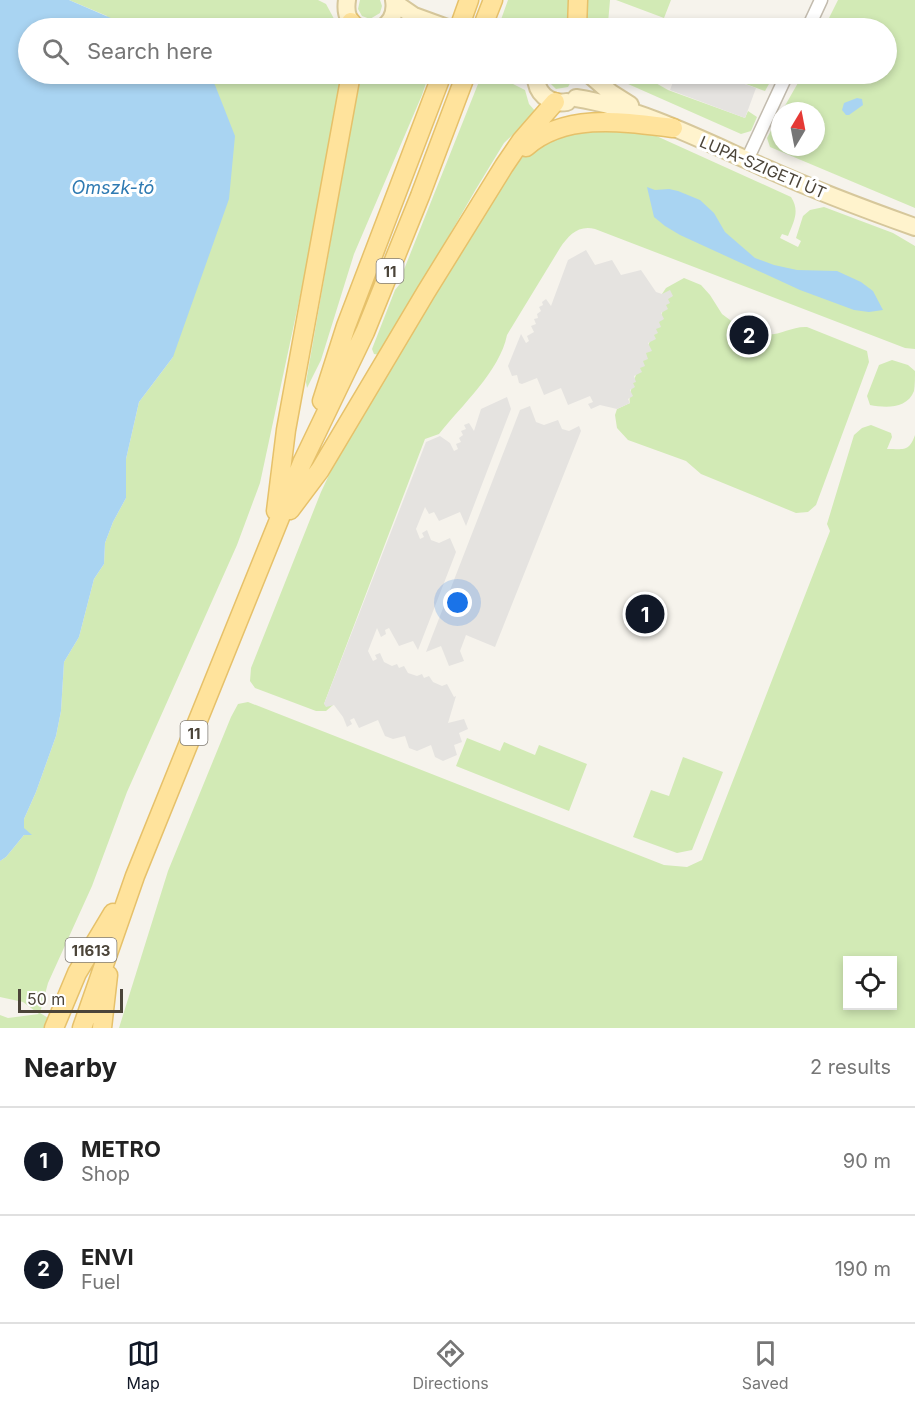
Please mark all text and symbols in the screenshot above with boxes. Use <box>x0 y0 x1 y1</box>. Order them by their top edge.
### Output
search box <box>18 18 897 84</box>
icon: search <box>39 35 72 68</box>
text: Search here <box>87 38 213 64</box>
north arrow <box>771 102 825 156</box>
street label: LUPA-SZIGETI ÚT <box>697 131 829 203</box>
water label: Omszk-tó <box>72 177 154 198</box>
road number: 11 <box>376 259 404 283</box>
pin: 2 <box>730 312 768 358</box>
your location <box>443 588 472 617</box>
pin: 1 <box>626 592 664 636</box>
road number: 11 <box>180 721 208 745</box>
road number: 11613 <box>66 938 116 962</box>
map controls <box>843 956 897 1010</box>
button: locate <box>843 956 897 1010</box>
scale bar <box>18 986 123 1014</box>
text: 50 m <box>27 989 65 1009</box>
text: Nearby <box>24 1052 117 1083</box>
text: 2 results <box>810 1055 891 1079</box>
text: METRO <box>81 1136 161 1162</box>
text: 1 <box>39 1149 48 1173</box>
text: 90 m <box>843 1149 891 1173</box>
text: Shop <box>81 1162 130 1186</box>
text: ENVI <box>81 1244 134 1270</box>
text: 2 <box>37 1257 50 1281</box>
text: 190 m <box>835 1257 891 1281</box>
text: Fuel <box>81 1270 120 1294</box>
tab: Map <box>126 1337 160 1393</box>
tab: Directions <box>413 1337 489 1393</box>
tab: Saved <box>742 1337 789 1393</box>

